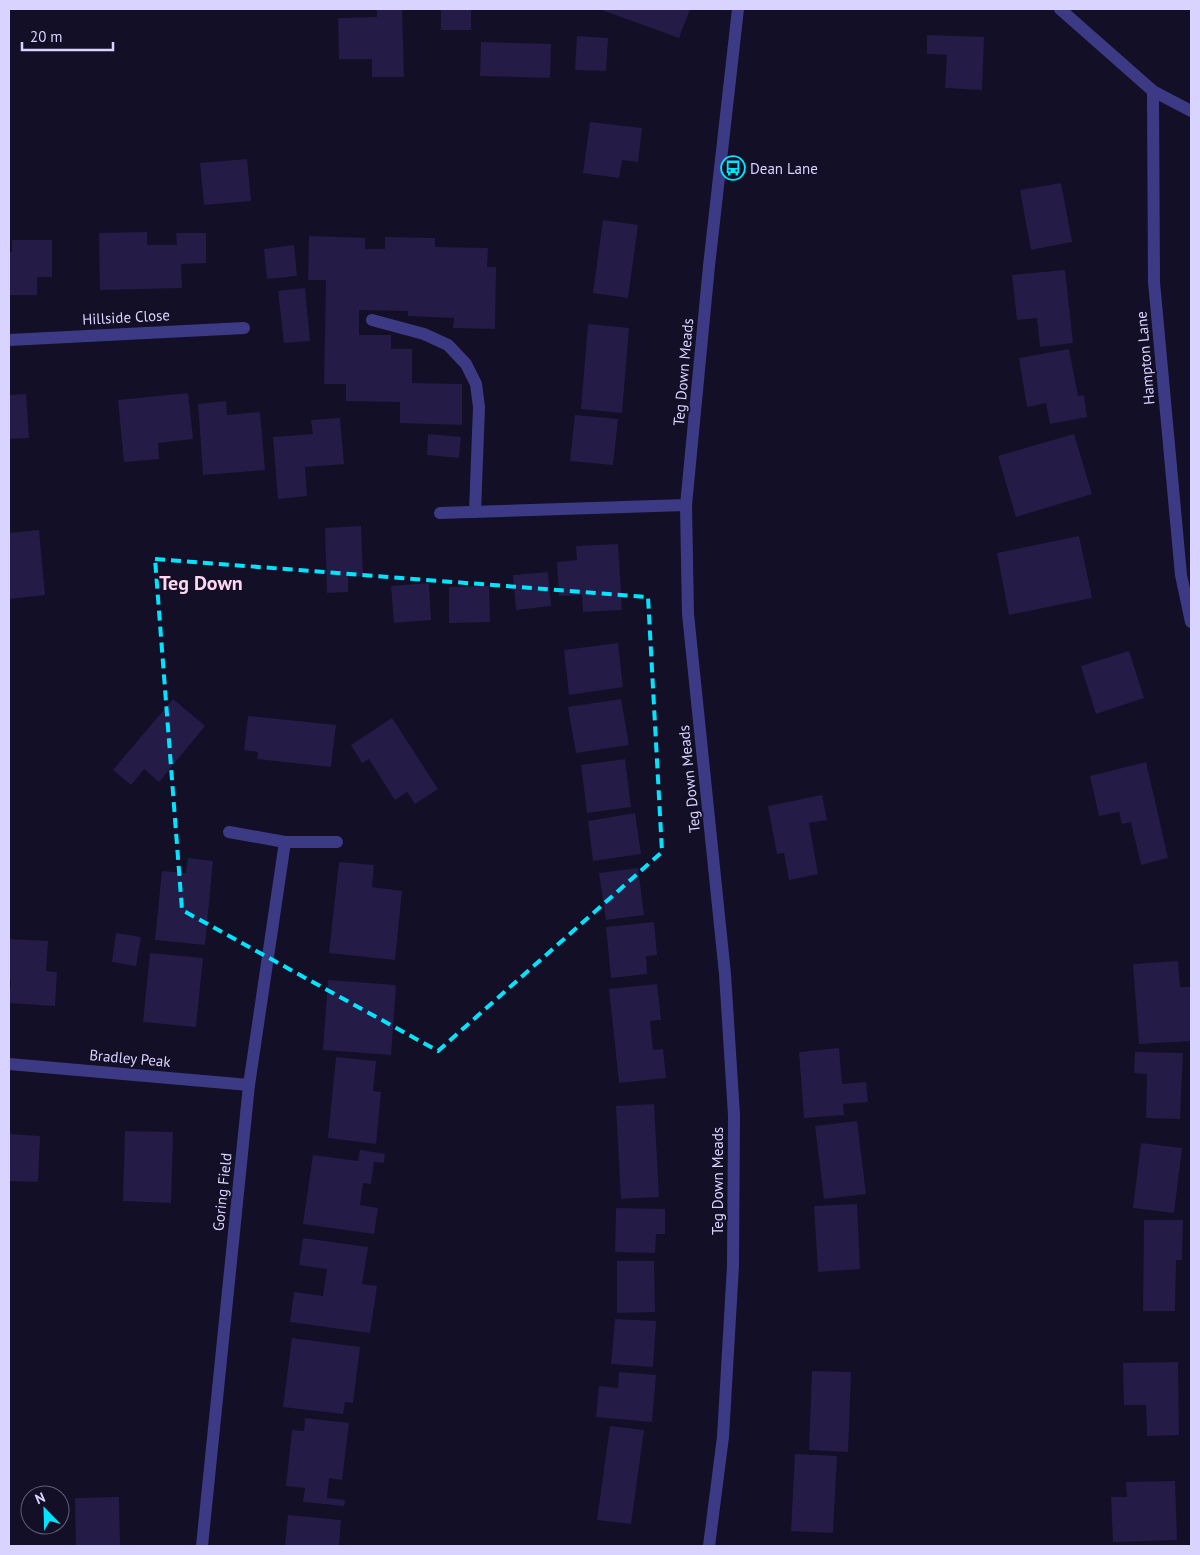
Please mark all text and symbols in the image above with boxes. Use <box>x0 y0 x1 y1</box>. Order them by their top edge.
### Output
scale bar <box>22 20 114 52</box>
text: 20 m <box>30 27 63 46</box>
bus stop icon: Dean Lane <box>720 155 746 181</box>
place label: Dean Lane <box>750 159 818 178</box>
street label: Hillside Close <box>82 305 170 329</box>
street label: Hampton Lane <box>1131 310 1159 406</box>
street label: Teg Down Meads <box>669 317 697 427</box>
district label: Teg Down <box>159 570 243 596</box>
street label: Teg Down Meads <box>674 724 704 834</box>
street label: Bradley Peak <box>89 1045 172 1071</box>
street label: Teg Down Meads <box>708 1127 727 1235</box>
street label: Goring Field <box>208 1152 236 1232</box>
north arrow <box>20 1485 70 1535</box>
text: N <box>32 1488 48 1508</box>

